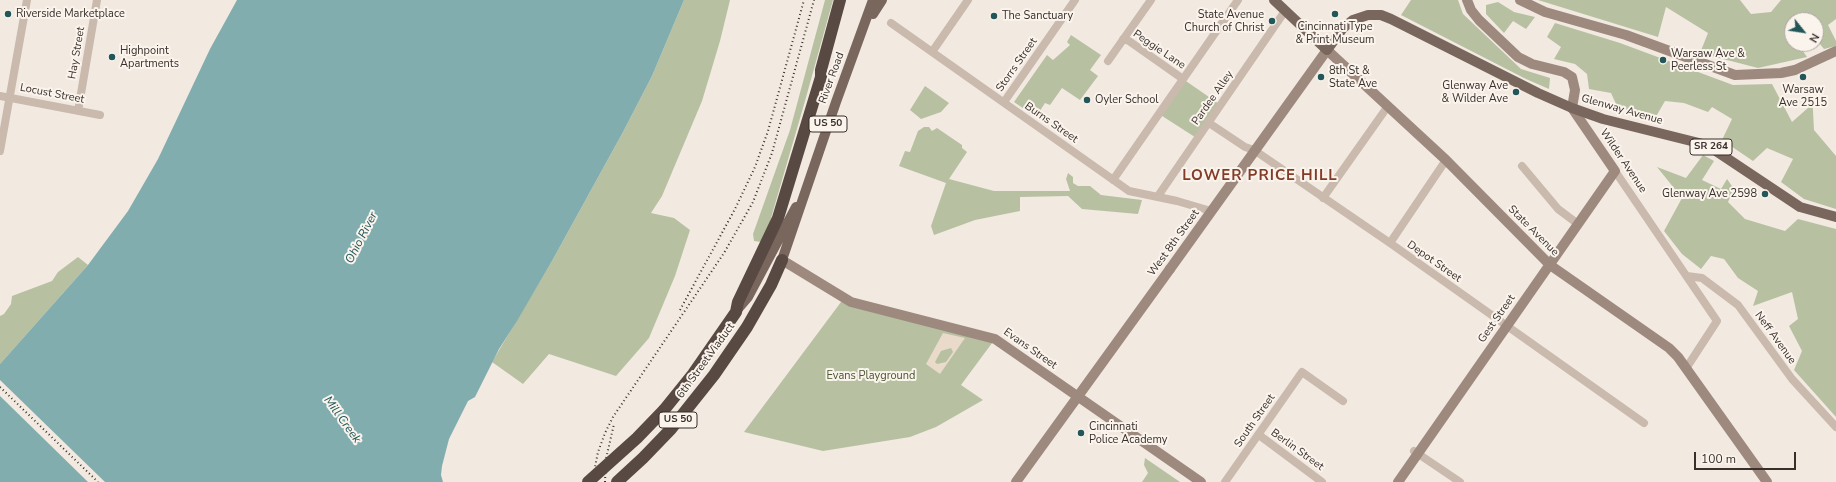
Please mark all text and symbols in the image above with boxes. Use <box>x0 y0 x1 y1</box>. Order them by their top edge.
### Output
place label: Riverside Marketplace <box>16 7 125 21</box>
place label: State Avenue Church of Christ <box>1184 8 1264 34</box>
marker: Riverside Marketplace <box>3 9 13 19</box>
place label: The Sanctuary <box>1002 9 1073 23</box>
marker: Cincinnati Type & Print Museum <box>1330 9 1340 19</box>
marker: The Sanctuary <box>989 11 999 21</box>
north arrow <box>1784 12 1824 52</box>
marker: State Avenue Church of Christ <box>1267 16 1277 26</box>
place label: Cincinnati Type & Print Museum <box>1295 20 1375 46</box>
street label: Hay Street <box>66 26 88 80</box>
street label: Peggie Lane <box>1130 28 1188 72</box>
text: N <box>1805 30 1823 45</box>
street label: Storrs Street <box>994 36 1040 94</box>
place label: Highpoint Apartments <box>120 44 179 70</box>
place label: Warsaw Ave & Peerless St <box>1671 47 1745 73</box>
street label: River Road <box>817 51 847 105</box>
marker: Highpoint Apartments <box>107 52 117 62</box>
marker: Warsaw Ave & Peerless St <box>1658 55 1668 65</box>
place label: 8th St & State Ave <box>1329 64 1377 90</box>
street label: Pardee Alley <box>1189 68 1237 128</box>
marker: 8th St & State Ave <box>1316 72 1326 82</box>
marker: Warsaw Ave 2515 <box>1798 72 1808 82</box>
place label: Glenway Ave & Wilder Ave <box>1441 79 1508 105</box>
street label: Locust Street <box>19 81 85 107</box>
place label: Warsaw Ave 2515 <box>1779 83 1827 109</box>
marker: Glenway Ave & Wilder Ave <box>1511 87 1521 97</box>
street label: Glenway Avenue <box>1580 92 1664 128</box>
place label: Oyler School <box>1095 93 1159 107</box>
marker: Oyler School <box>1082 95 1092 105</box>
street label: Burns Street <box>1022 100 1080 146</box>
road number: US 50 <box>809 116 847 132</box>
street label: Wilder Avenue <box>1597 126 1649 196</box>
road number: SR 264 <box>1690 139 1732 155</box>
district label: LOWER PRICE HILL <box>1182 167 1338 185</box>
place label: Glenway Ave 2598 <box>1662 187 1757 201</box>
marker: Glenway Ave 2598 <box>1760 189 1770 199</box>
street label: State Avenue <box>1505 203 1561 259</box>
street label: West 8th Street <box>1146 207 1202 279</box>
water label: Ohio River <box>343 210 381 266</box>
street label: Depot Street <box>1404 238 1464 286</box>
street label: Gest Street <box>1476 292 1518 346</box>
street label: Neff Avenue <box>1752 309 1798 367</box>
street label: 6th Street Viaduct <box>674 321 738 401</box>
street label: Evans Street <box>1001 326 1059 372</box>
park label: Evans Playground <box>827 369 915 383</box>
street label: South Street <box>1232 392 1278 450</box>
water label: Mill Creek <box>320 394 364 446</box>
road number: US 50 <box>659 412 697 428</box>
place label: Cincinnati Police Academy <box>1089 420 1167 446</box>
street label: Berlin Street <box>1268 426 1326 474</box>
marker: Cincinnati Police Academy <box>1076 428 1086 438</box>
scale bar <box>1696 444 1798 470</box>
text: 100 m <box>1701 451 1736 467</box>

